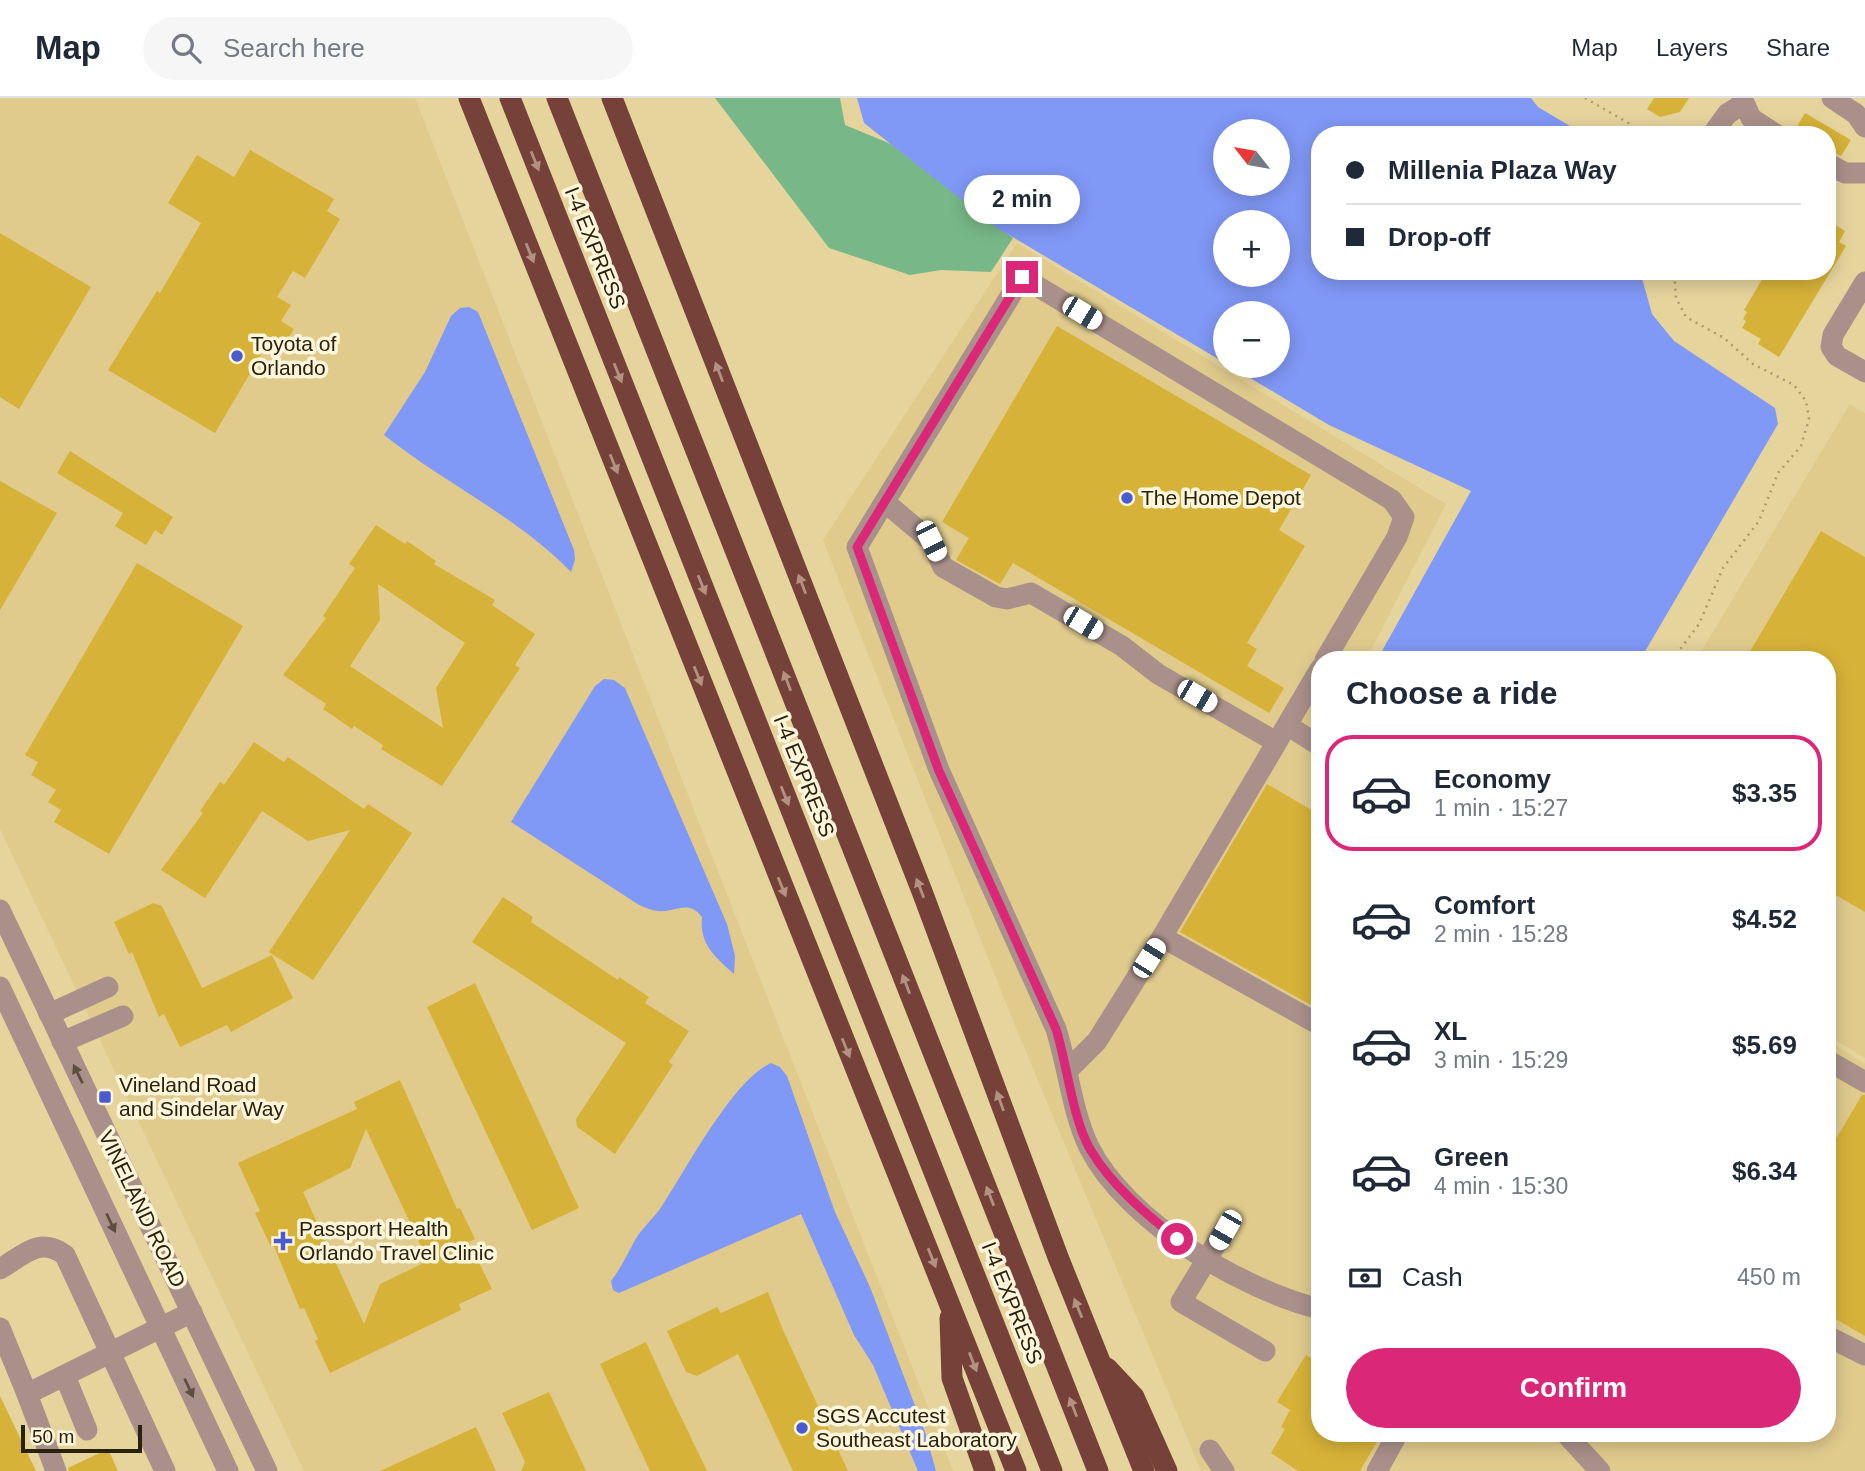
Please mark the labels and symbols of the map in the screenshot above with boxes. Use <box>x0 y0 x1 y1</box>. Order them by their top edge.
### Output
north arrow <box>1213 119 1290 196</box>
one-way arrow <box>529 151 540 172</box>
callout: 2 min <box>964 176 1080 225</box>
street label: I-4 EXPRESS <box>561 183 630 312</box>
one-way arrow <box>525 242 536 263</box>
route end <box>1006 261 1038 293</box>
car <box>1059 293 1106 333</box>
place label: Toyota of Orlando <box>251 332 336 379</box>
marker: Toyota of Orlando <box>229 348 245 364</box>
one-way arrow <box>714 362 725 383</box>
one-way arrow <box>613 363 624 384</box>
one-way arrow <box>609 454 620 475</box>
place label: The Home Depot <box>1141 486 1301 509</box>
marker: The Home Depot <box>1119 490 1135 506</box>
car <box>913 518 950 564</box>
one-way arrow <box>696 574 707 595</box>
one-way arrow <box>797 574 808 595</box>
car <box>1060 603 1107 643</box>
one-way arrow <box>692 665 703 686</box>
one-way arrow <box>782 671 793 692</box>
car <box>1174 676 1221 716</box>
street label: I-4 EXPRESS <box>770 711 839 840</box>
one-way arrow <box>780 786 791 807</box>
one-way arrow <box>776 877 787 898</box>
one-way arrow <box>915 877 926 898</box>
car <box>1129 935 1170 981</box>
one-way arrow <box>901 974 912 995</box>
one-way arrow <box>841 1037 852 1058</box>
one-way arrow <box>72 1064 83 1084</box>
place label: Vineland Road and Sindelar Way <box>119 1073 284 1120</box>
marker: Vineland Road and Sindelar Way <box>97 1089 113 1105</box>
one-way arrow <box>994 1090 1005 1111</box>
street label: VINELAND ROAD <box>95 1127 190 1291</box>
one-way arrow <box>984 1185 995 1206</box>
car <box>1206 1207 1245 1253</box>
one-way arrow <box>105 1213 117 1233</box>
place label: Passport Health Orlando Travel Clinic <box>299 1217 494 1264</box>
route start <box>1161 1223 1193 1255</box>
marker: Passport Health Orlando Travel Clinic <box>273 1231 293 1251</box>
street label: I-4 EXPRESS <box>978 1238 1047 1367</box>
one-way arrow <box>927 1248 938 1269</box>
one-way arrow <box>1073 1297 1084 1318</box>
one-way arrow <box>968 1352 979 1373</box>
one-way arrow <box>183 1378 195 1398</box>
one-way arrow <box>1068 1397 1079 1418</box>
place label: SGS Accutest Southeast Laboratory <box>816 1404 1017 1451</box>
marker: SGS Accutest Southeast Laboratory <box>794 1420 810 1436</box>
scale bar <box>21 1422 142 1454</box>

